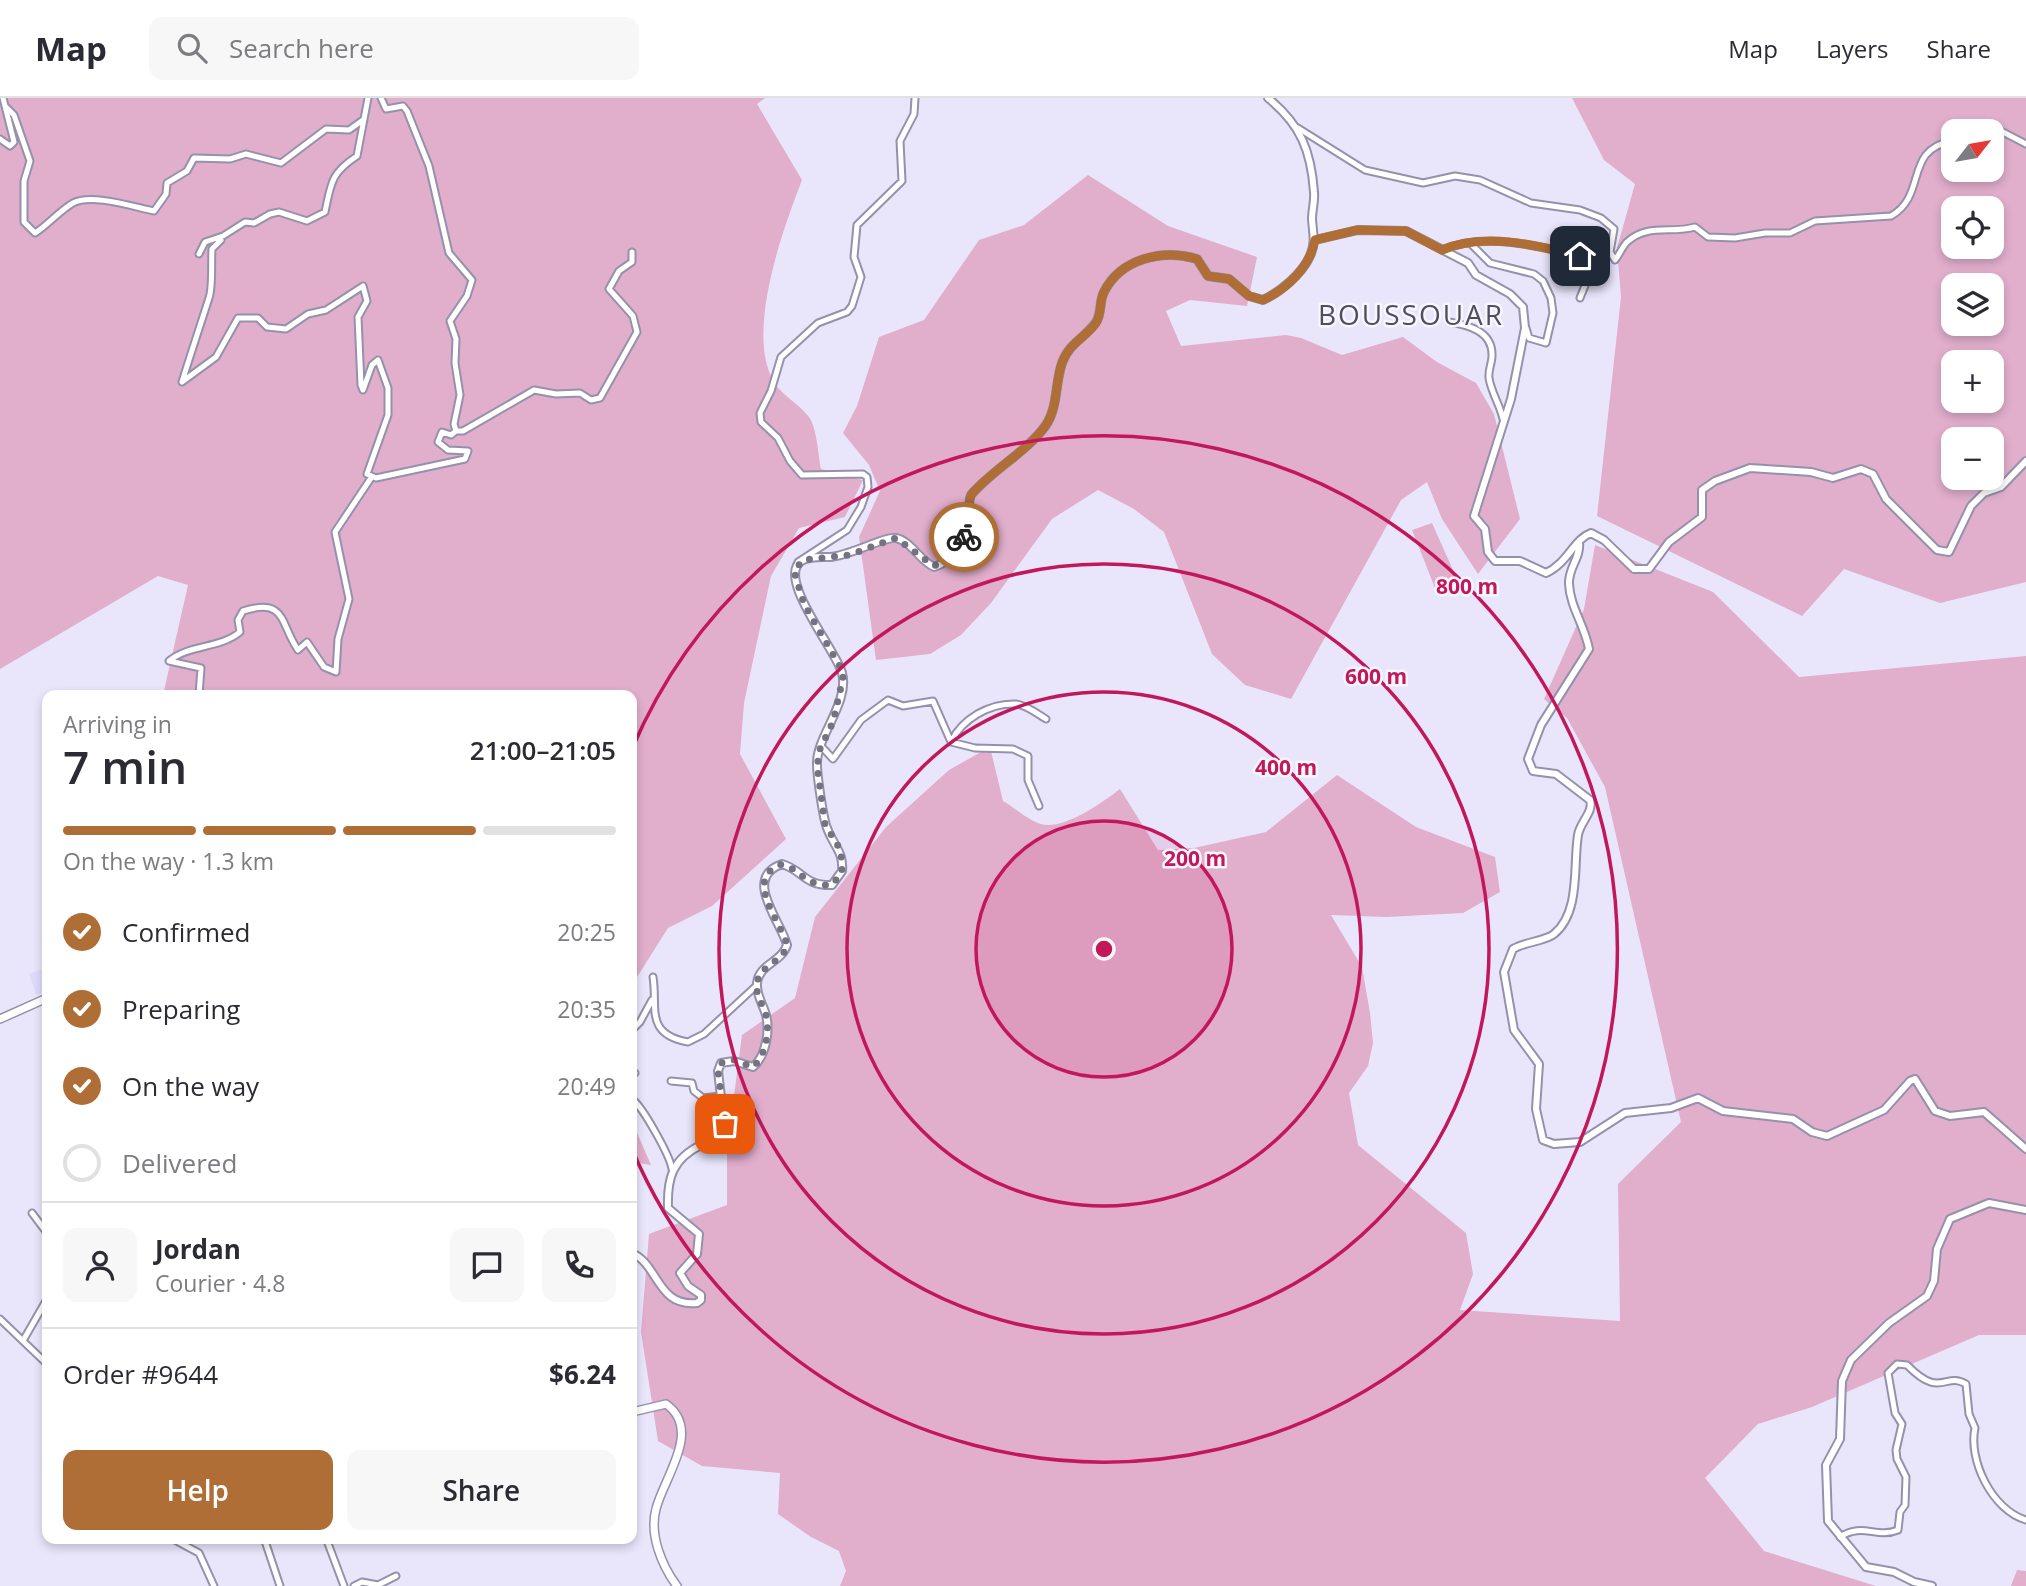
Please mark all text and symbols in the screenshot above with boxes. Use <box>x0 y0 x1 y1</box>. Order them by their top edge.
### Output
search box <box>149 17 639 80</box>
text: Map <box>35 26 107 71</box>
icon: search <box>173 29 211 67</box>
text: Search here <box>229 30 374 66</box>
text: Map <box>1728 32 1778 65</box>
text: Layers <box>1816 32 1889 65</box>
text: Share <box>1927 32 1991 65</box>
north arrow <box>1941 119 2004 182</box>
map controls <box>1941 119 2004 490</box>
button: locate <box>1941 196 2004 259</box>
pin <box>1550 226 1610 286</box>
icon: home <box>1561 237 1599 275</box>
button: layers <box>1941 273 2004 336</box>
district label: BOUSSOUAR <box>1318 295 1504 333</box>
button: + <box>1941 350 2004 413</box>
button: − <box>1941 427 2004 490</box>
courier <box>929 502 999 572</box>
icon: bike <box>945 518 983 556</box>
text: 800 m <box>1436 572 1498 600</box>
text: 600 m <box>1345 662 1407 690</box>
text: Arriving in <box>63 708 172 740</box>
text: 21:00–21:05 <box>470 732 616 768</box>
text: 7 min <box>63 735 187 797</box>
text: 400 m <box>1255 753 1317 781</box>
text: 200 m <box>1164 844 1226 872</box>
text: On the way · 1.3 km <box>63 845 274 877</box>
icon: check <box>63 913 101 951</box>
text: Confirmed <box>122 914 250 950</box>
text: 20:25 <box>557 916 616 948</box>
centre of rings <box>1092 937 1116 961</box>
icon: check <box>63 990 101 1028</box>
text: Preparing <box>122 991 240 1027</box>
text: 20:35 <box>557 993 616 1025</box>
icon: check <box>63 1067 101 1105</box>
text: On the way <box>122 1068 259 1104</box>
text: 20:49 <box>557 1070 616 1102</box>
pin <box>695 1094 755 1154</box>
icon: bag <box>706 1105 744 1143</box>
text: Delivered <box>122 1145 237 1181</box>
button: person <box>63 1228 137 1302</box>
button: chat <box>450 1228 524 1302</box>
button: phone <box>542 1228 616 1302</box>
text: Jordan <box>155 1231 241 1267</box>
text: Courier · 4.8 <box>155 1267 285 1299</box>
text: Order #9644 <box>63 1356 218 1392</box>
text: $6.24 <box>549 1356 616 1392</box>
button: Help <box>63 1450 333 1530</box>
button: Share <box>347 1450 616 1530</box>

